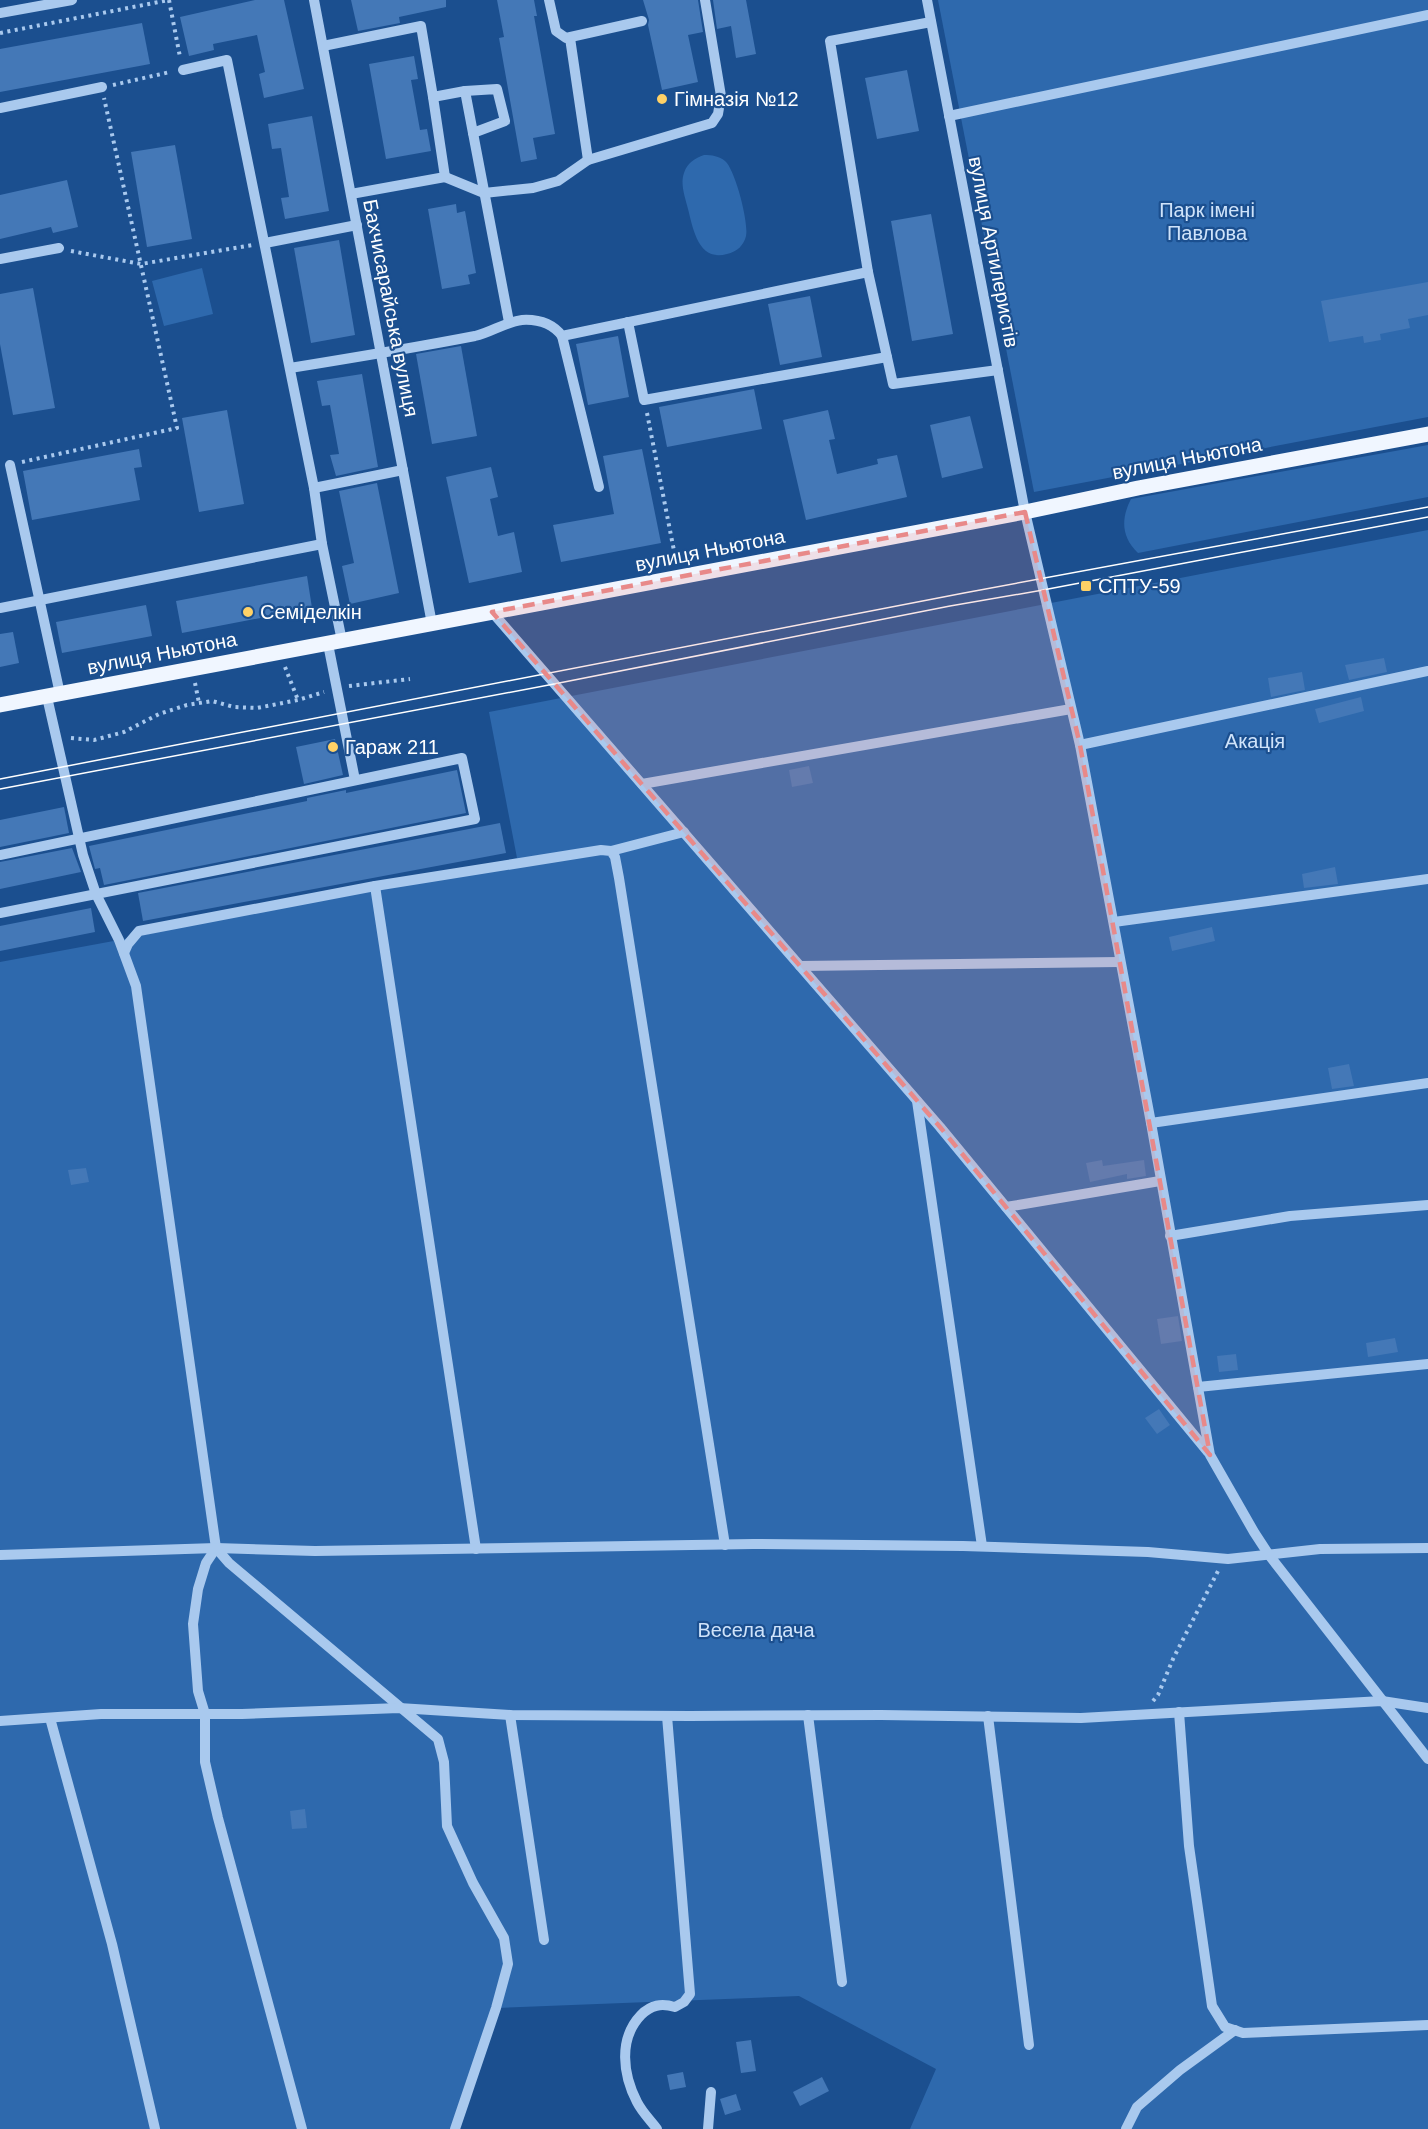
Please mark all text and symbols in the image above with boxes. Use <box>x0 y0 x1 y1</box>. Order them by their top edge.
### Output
place label: Гімназія №12 <box>674 88 799 110</box>
marker: Гімназія №12 <box>655 92 669 106</box>
street label: вулиця Артилеристів <box>965 155 1023 349</box>
street label: Бахчисарайська вулиця <box>359 197 423 419</box>
park label: Парк імені Павлова <box>1159 199 1255 244</box>
street label: вулиця Ньютона <box>1110 433 1265 483</box>
street label: вулиця Ньютона <box>633 525 788 575</box>
place label: СПТУ-59 <box>1098 575 1181 597</box>
marker: СПТУ-59 <box>1079 579 1093 593</box>
place label: Семіделкін <box>260 601 362 623</box>
marker: Семіделкін <box>241 605 255 619</box>
street label: вулиця Ньютона <box>85 628 240 678</box>
park label: Акація <box>1225 730 1285 752</box>
place label: Гараж 211 <box>345 736 439 758</box>
marker: Гараж 211 <box>326 740 340 754</box>
park label: Весела дача <box>697 1619 815 1641</box>

